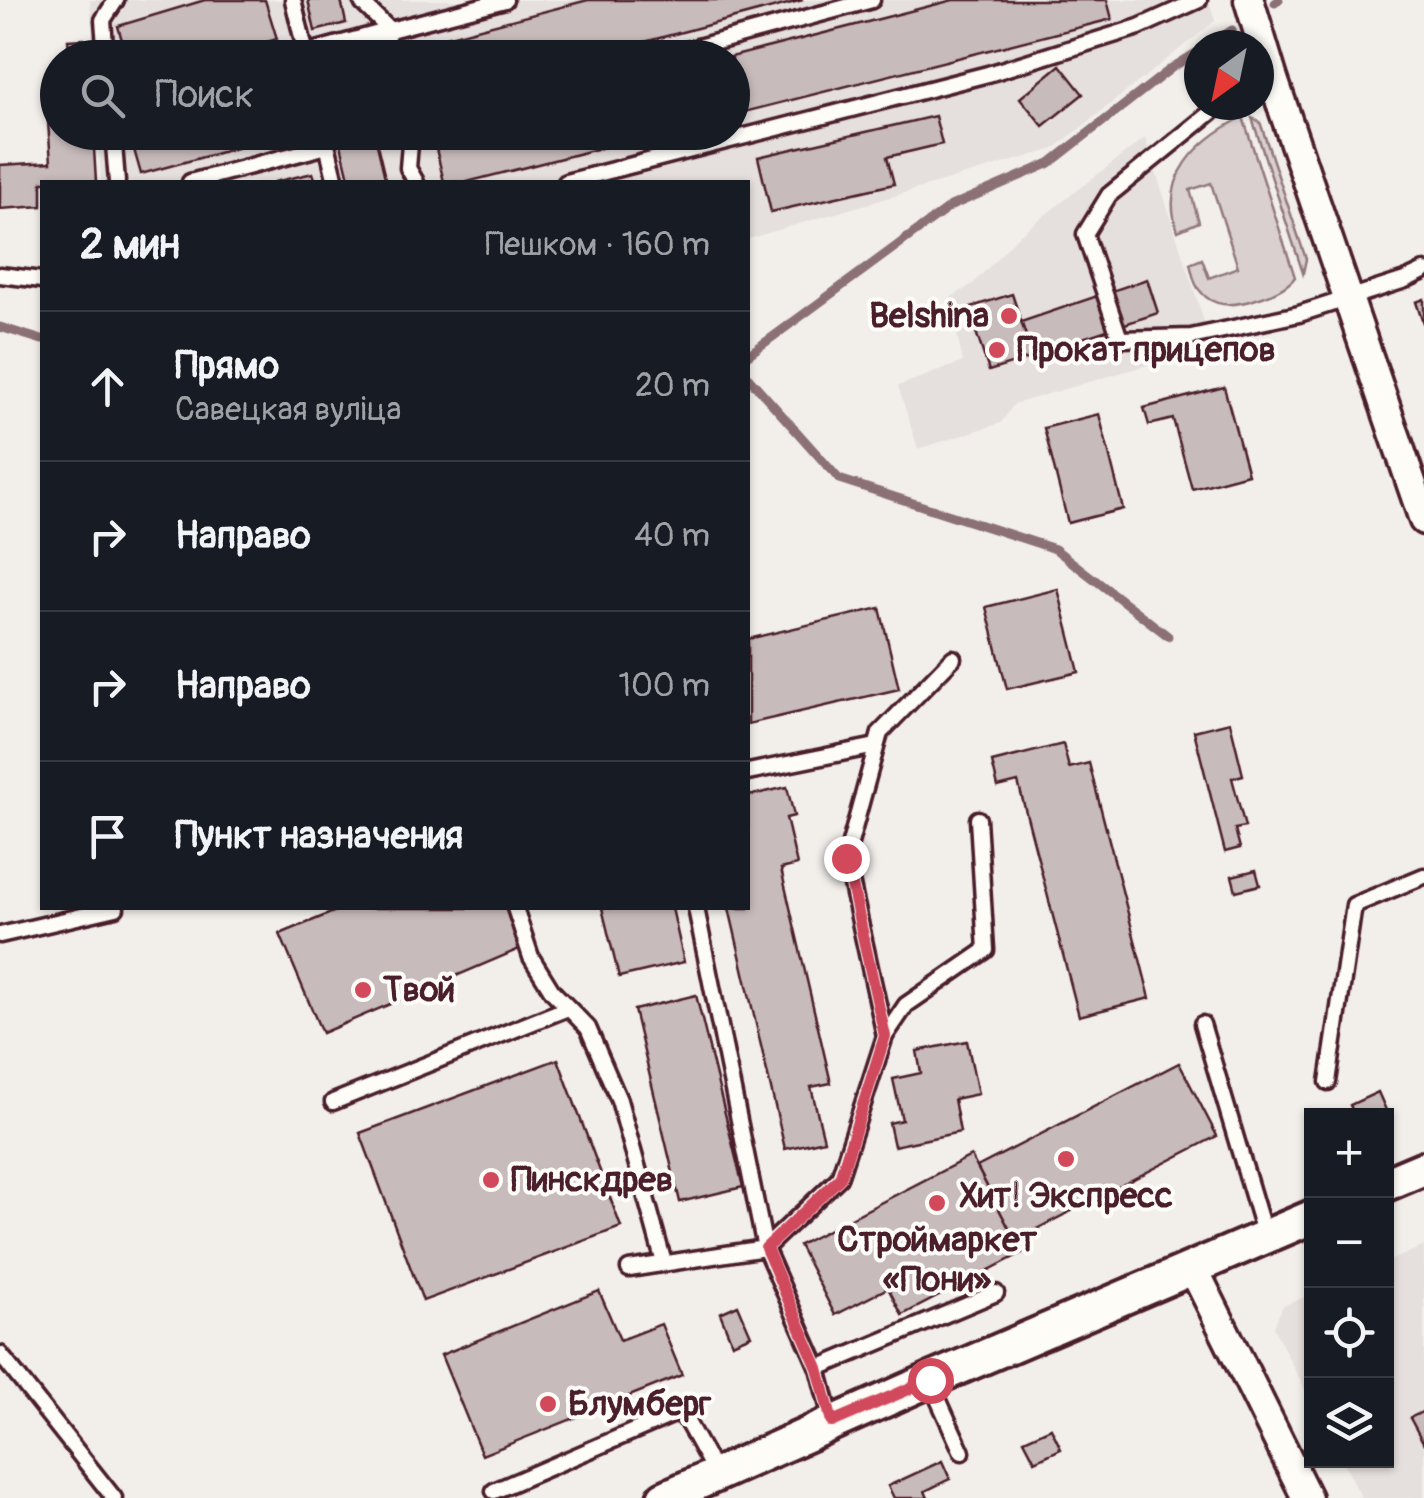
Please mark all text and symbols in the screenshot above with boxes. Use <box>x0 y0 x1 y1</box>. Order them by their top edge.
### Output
north arrow <box>1184 30 1274 120</box>
search box <box>40 40 750 150</box>
icon: search <box>75 68 130 123</box>
text: Поиск <box>155 71 254 119</box>
text: 2 мин <box>80 219 180 271</box>
text: Пешком · 160 m <box>485 225 710 265</box>
place label: Belshina <box>869 294 989 338</box>
marker: Belshina <box>998 305 1020 327</box>
place label: Прокат прицепов <box>1017 328 1276 372</box>
marker: Прокат прицепов <box>986 339 1008 361</box>
text: Прямо <box>175 342 279 390</box>
icon: ahead <box>80 359 135 414</box>
text: 20 m <box>635 366 710 406</box>
text: Савецкая вуліца <box>175 390 401 430</box>
icon: right <box>80 509 135 564</box>
text: Направо <box>175 512 311 560</box>
text: 40 m <box>634 516 710 556</box>
icon: right <box>80 659 135 714</box>
text: Направо <box>175 662 311 710</box>
text: 100 m <box>618 666 710 706</box>
icon: arrive <box>80 809 135 864</box>
text: Пункт назначения <box>175 812 463 860</box>
route end <box>824 836 870 882</box>
place label: Твой <box>383 968 455 1012</box>
marker: Твой <box>352 979 374 1001</box>
map controls <box>1304 1108 1394 1468</box>
button: + <box>1304 1108 1394 1198</box>
marker: Хит! Экспресс <box>1055 1148 1077 1170</box>
place label: Пинскдрев <box>511 1158 673 1202</box>
marker: Пинскдрев <box>480 1169 502 1191</box>
place label: Хит! Экспресс <box>959 1174 1173 1218</box>
marker: Строймаркет «Пони» <box>926 1192 948 1214</box>
button: − <box>1304 1198 1394 1288</box>
place label: Строймаркет «Пони» <box>837 1218 1037 1302</box>
button: locate <box>1304 1288 1394 1378</box>
route start <box>908 1358 954 1404</box>
button: layers <box>1304 1378 1394 1468</box>
place label: Блумберг <box>568 1382 712 1426</box>
marker: Блумберг <box>537 1393 559 1415</box>

